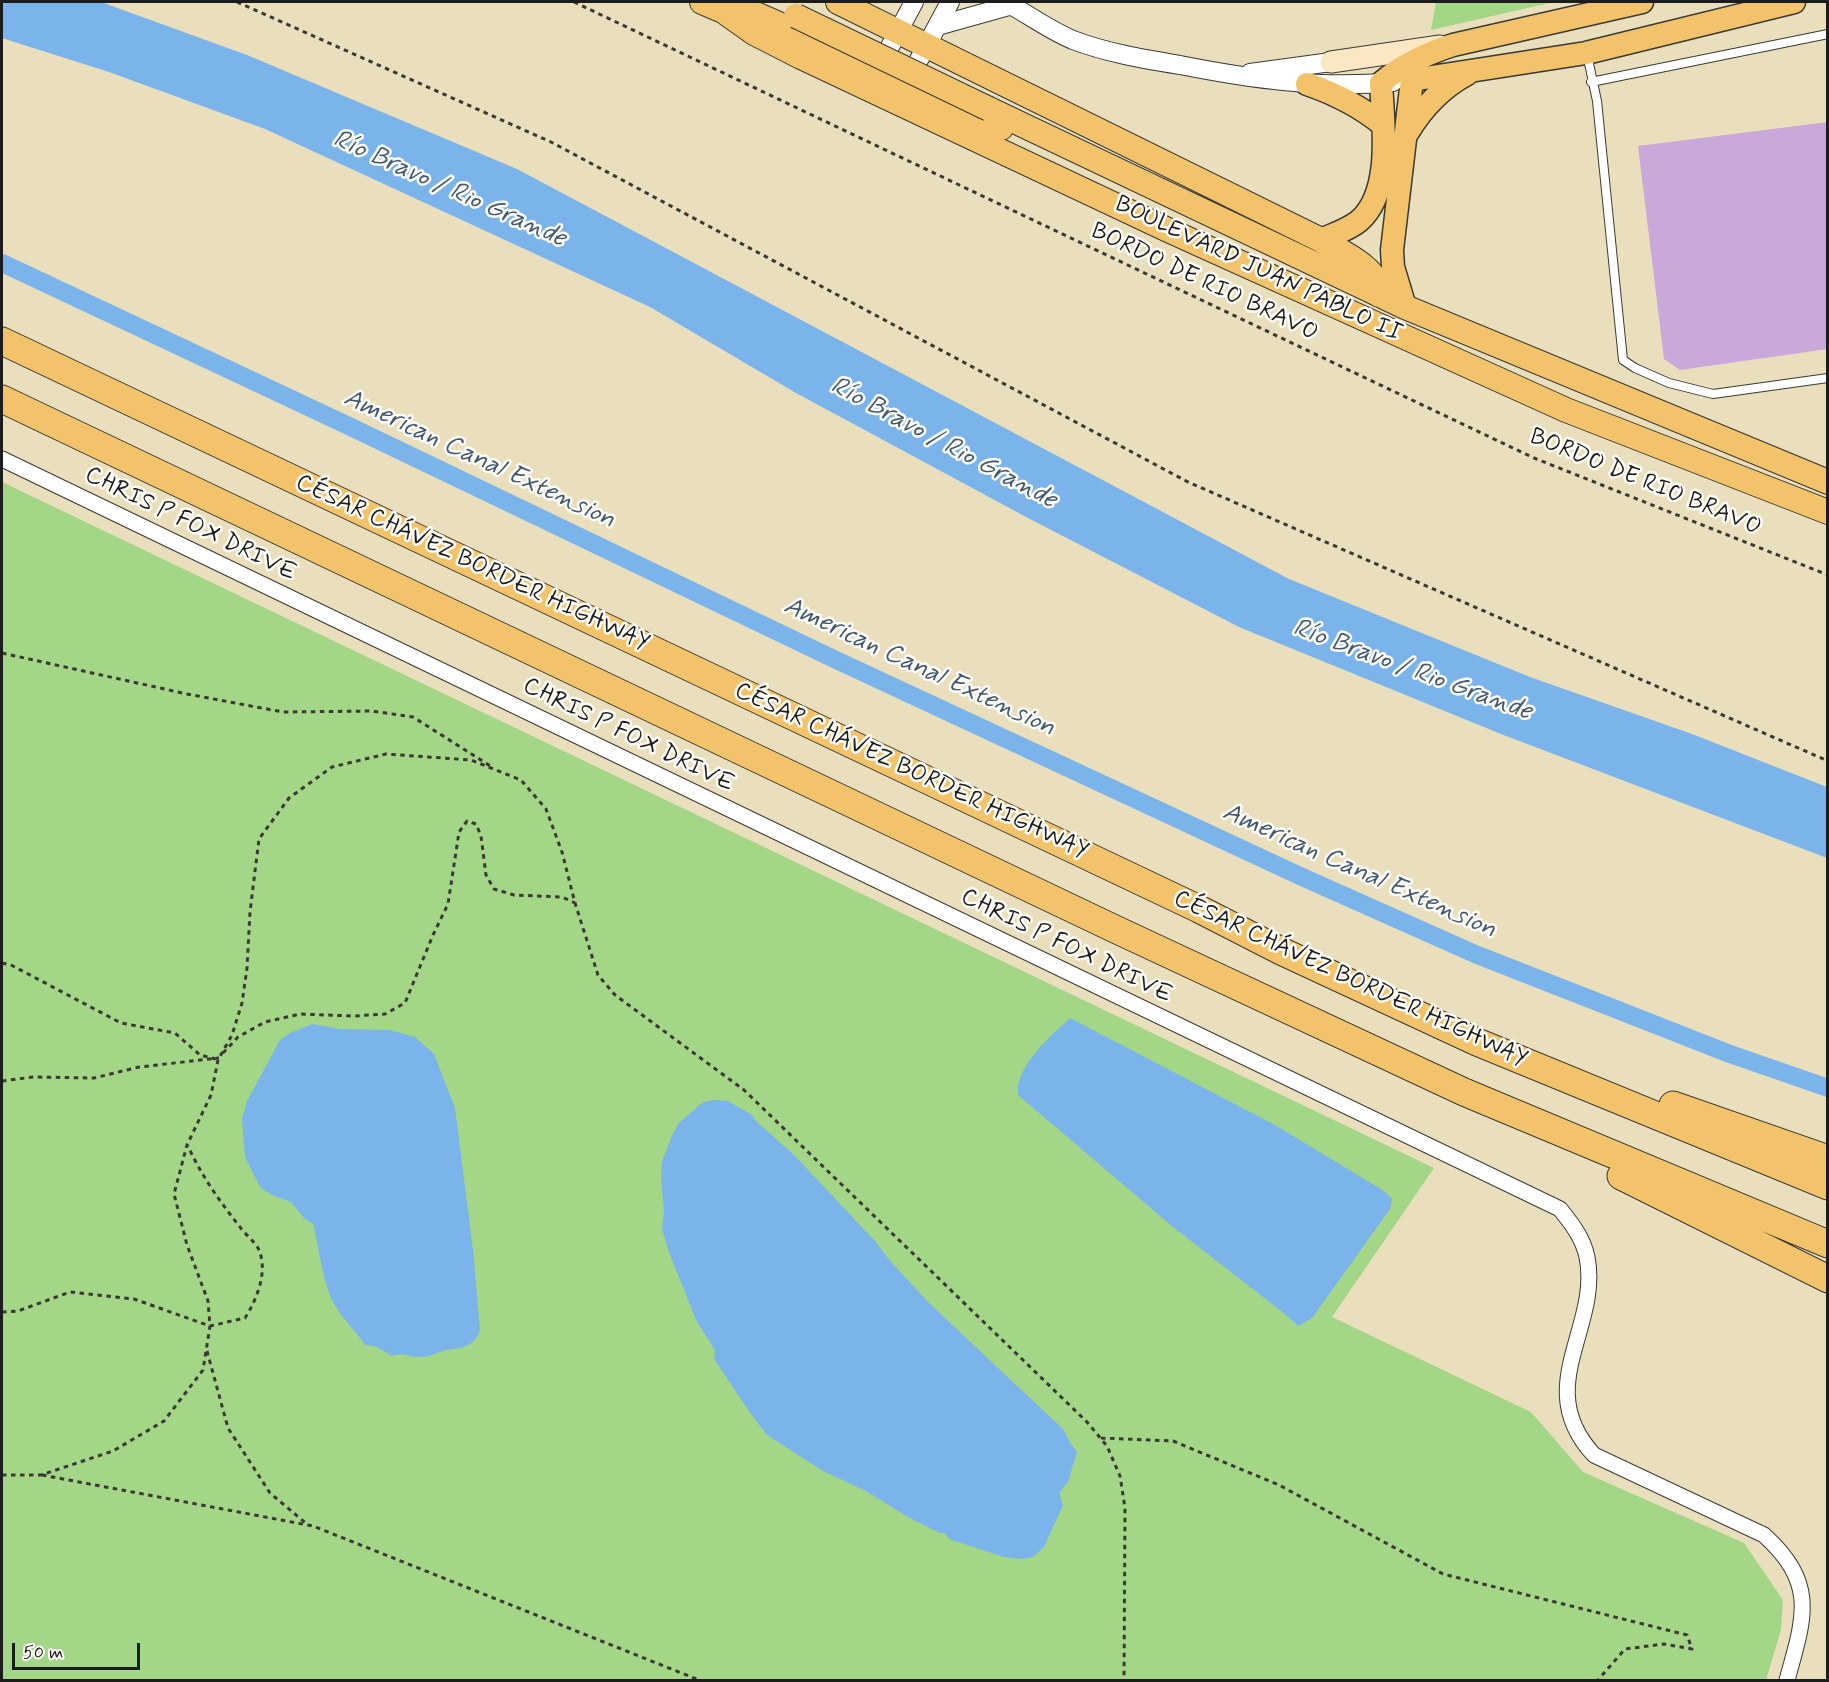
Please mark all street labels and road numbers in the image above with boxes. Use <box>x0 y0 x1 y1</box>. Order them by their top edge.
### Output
street label: BOULEVARD JUAN PABLO II <box>1110 191 1406 349</box>
street label: BORDO DE RIO BRAVO <box>1086 218 1322 348</box>
street label: BORDO DE RIO BRAVO <box>1525 423 1765 543</box>
street label: CHRIS P FOX DRIVE <box>80 461 300 589</box>
street label: CÉSAR CHÁVEZ BORDER HIGHWAY <box>291 469 653 659</box>
street label: CHRIS P FOX DRIVE <box>518 672 738 800</box>
street label: CÉSAR CHÁVEZ BORDER HIGHWAY <box>730 677 1092 867</box>
street label: CHRIS P FOX DRIVE <box>956 883 1176 1011</box>
street label: CÉSAR CHÁVEZ BORDER HIGHWAY <box>1169 885 1531 1075</box>

